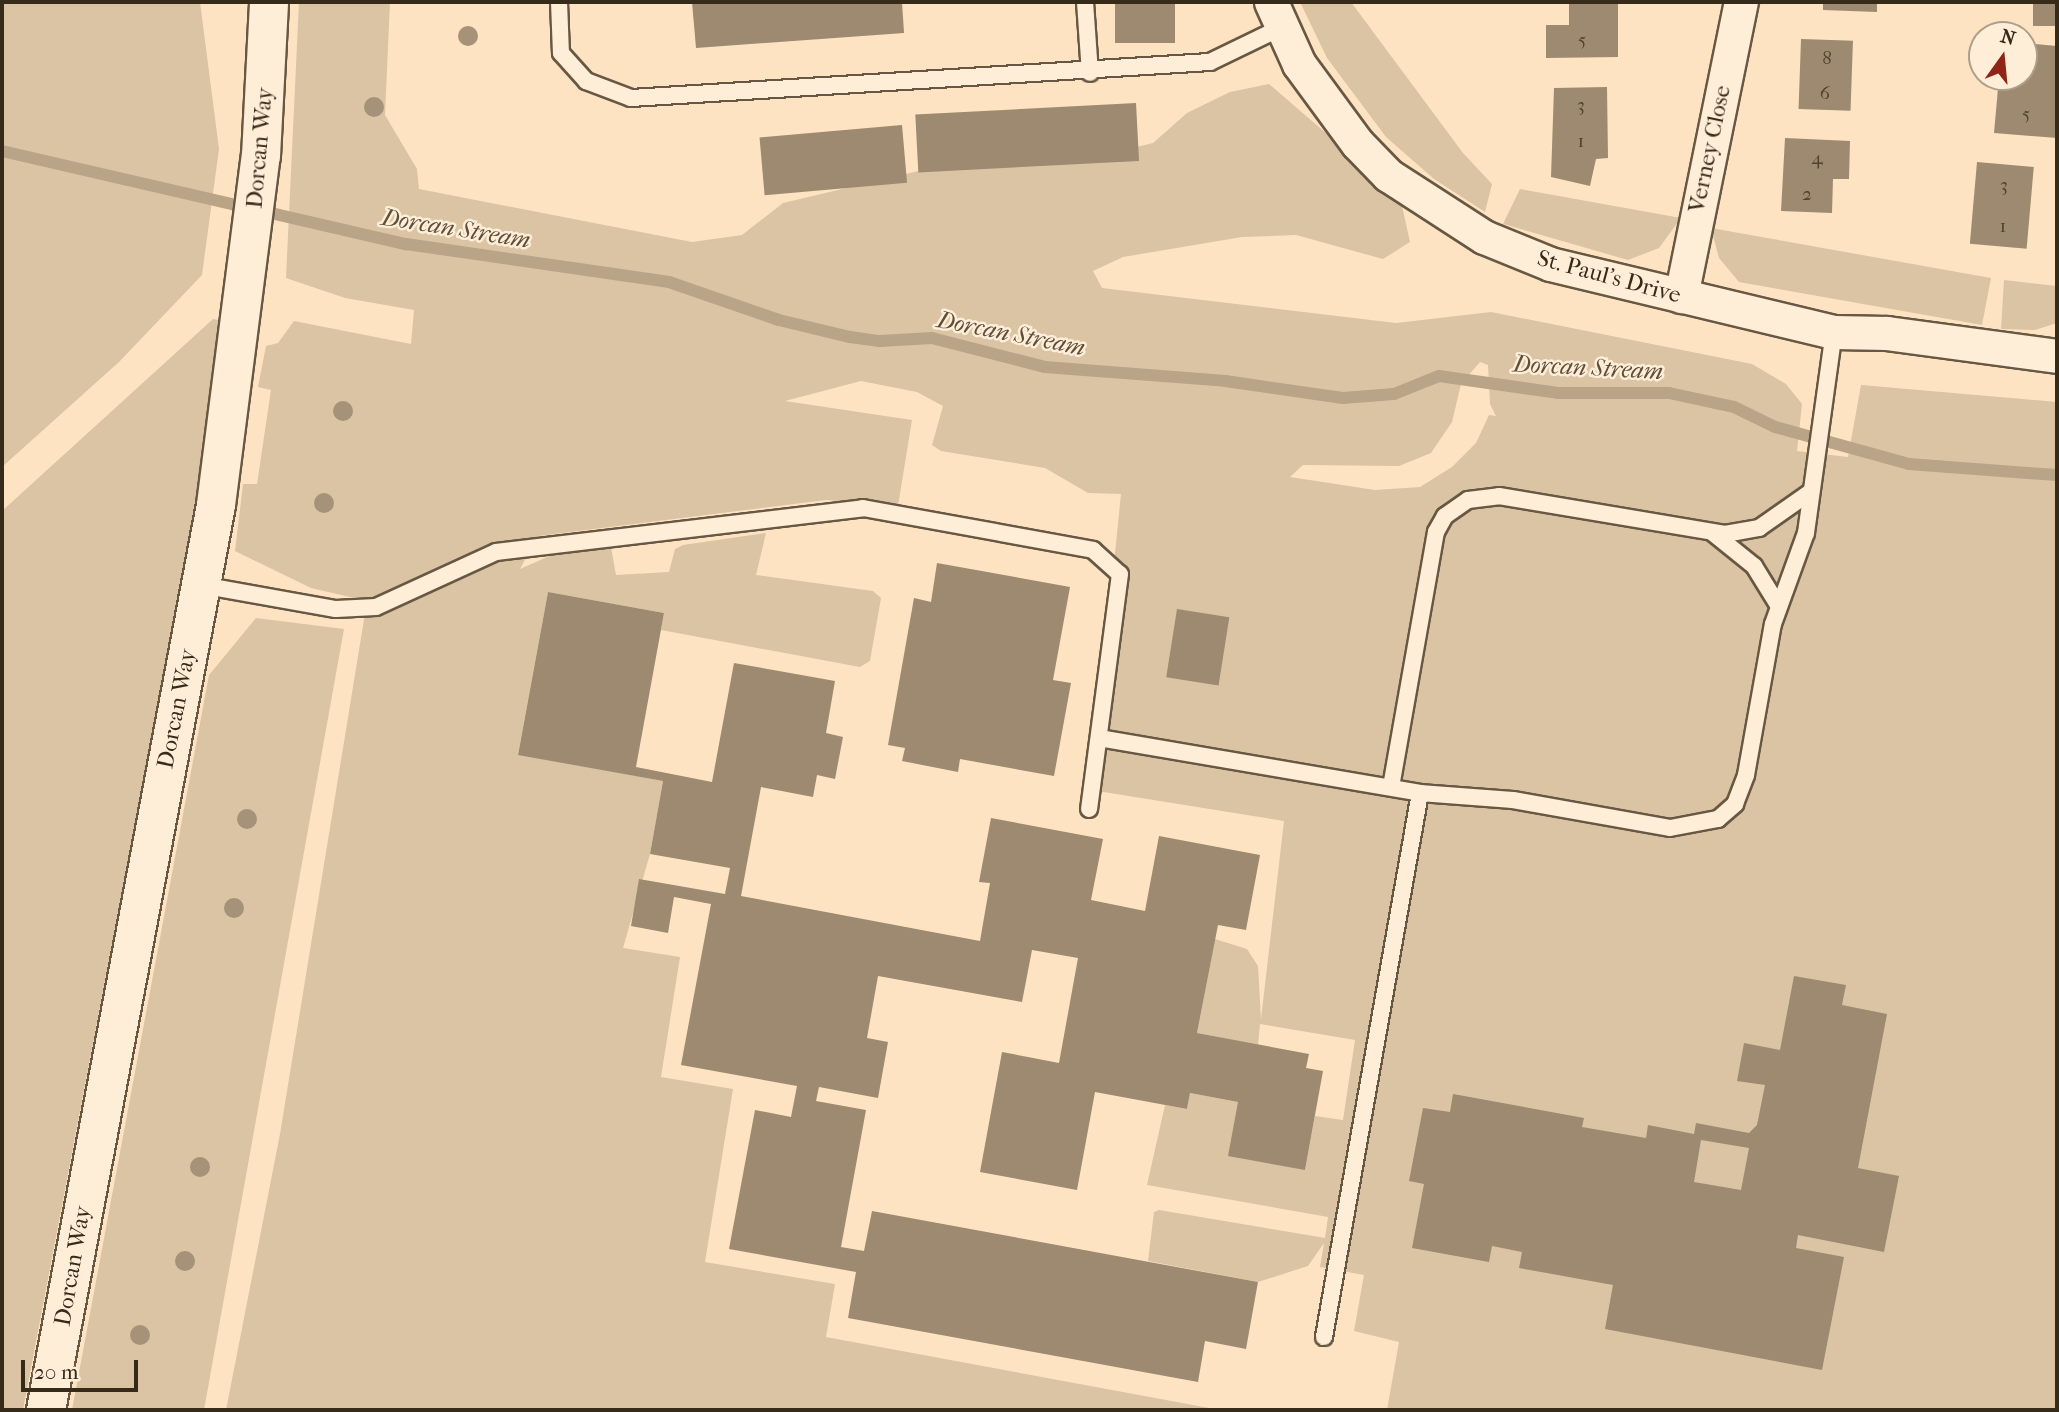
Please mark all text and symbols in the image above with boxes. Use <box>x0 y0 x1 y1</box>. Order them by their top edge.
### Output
north arrow <box>1968 21 2038 91</box>
text: N <box>1998 25 2018 50</box>
house number: 5 <box>1578 30 1586 52</box>
house number: 8 <box>1822 48 1832 70</box>
street label: Verney Close <box>1683 83 1737 215</box>
house number: 6 <box>1820 83 1830 105</box>
street label: Dorcan Way <box>241 86 279 210</box>
house number: 3 <box>1577 95 1585 117</box>
house number: 5 <box>2022 104 2030 126</box>
house number: 1 <box>1578 131 1584 153</box>
house number: 4 <box>1811 148 1823 170</box>
house number: 3 <box>2000 175 2008 197</box>
house number: 2 <box>1802 184 1812 206</box>
water label: Dorcan Stream <box>380 203 532 255</box>
house number: 1 <box>2000 216 2006 238</box>
street label: St. Paul's Drive <box>1534 245 1684 309</box>
water label: Dorcan Stream <box>935 306 1087 362</box>
water label: Dorcan Stream <box>1512 350 1664 386</box>
street label: Dorcan Way <box>152 647 202 771</box>
street label: Dorcan Way <box>49 1204 97 1328</box>
scale bar <box>24 1346 142 1390</box>
text: 20 m <box>34 1360 78 1384</box>

